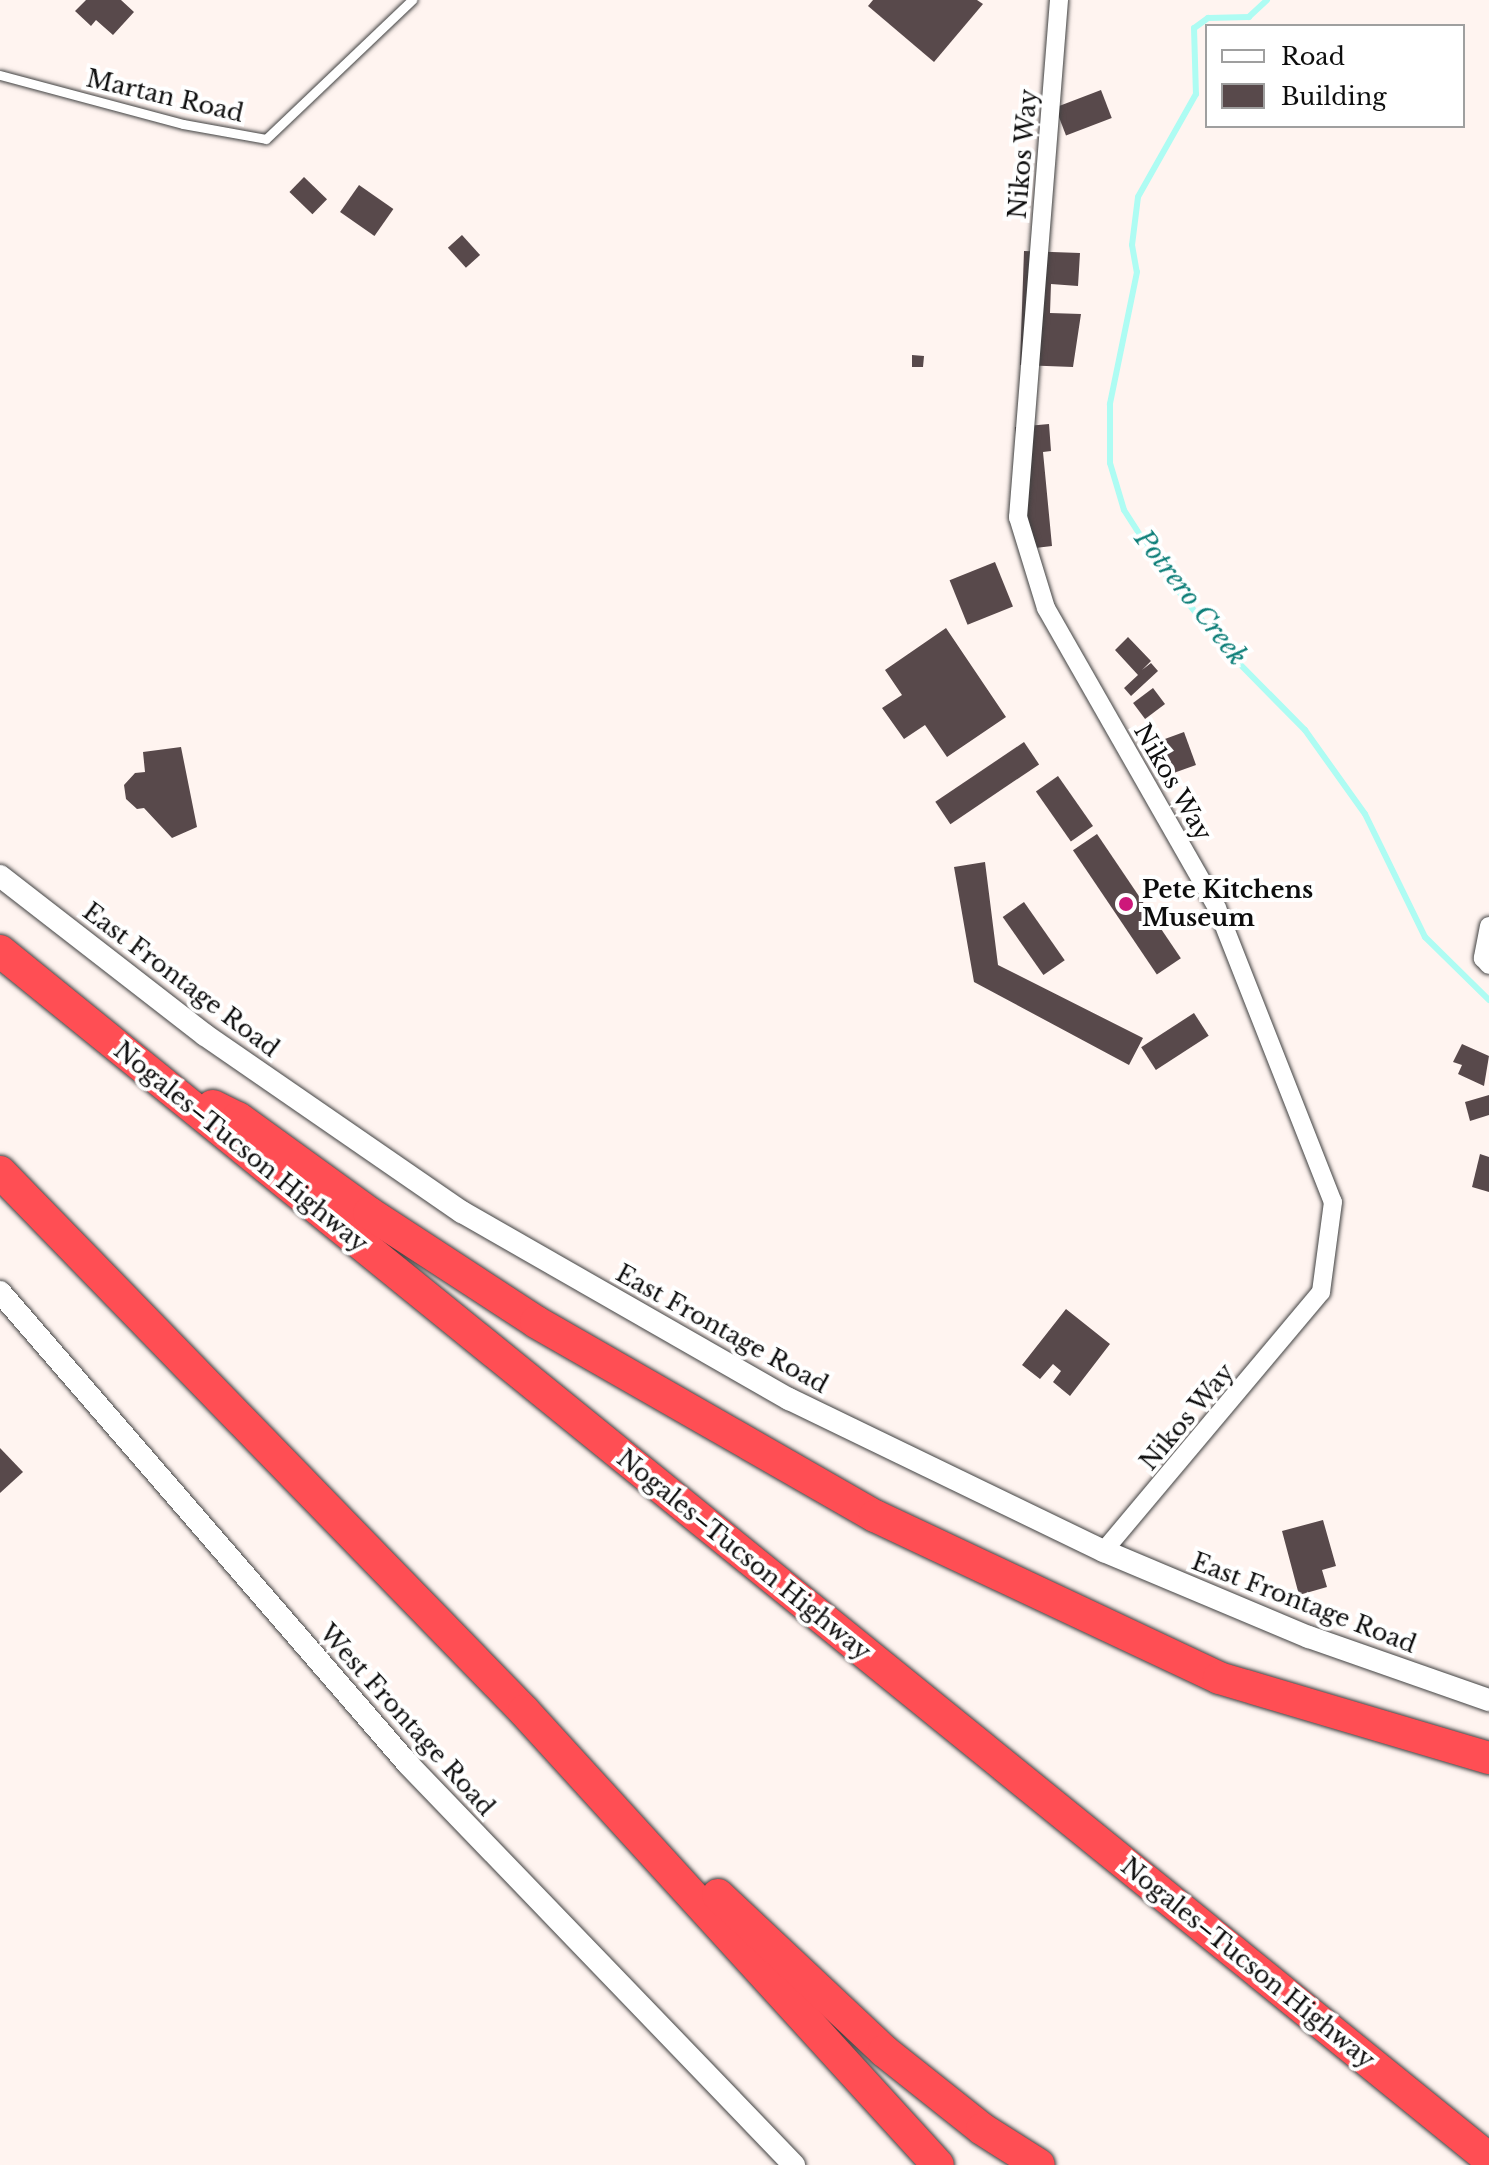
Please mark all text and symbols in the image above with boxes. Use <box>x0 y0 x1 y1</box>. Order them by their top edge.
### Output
legend <box>1205 24 1465 128</box>
text: Road <box>1281 42 1345 71</box>
street label: Martan Road <box>84 64 246 128</box>
text: Building <box>1281 82 1387 111</box>
street label: Nikos Way <box>1003 87 1043 221</box>
water label: Potrero Creek <box>1127 524 1253 672</box>
street label: Nikos Way <box>1128 718 1218 846</box>
place label: Pete Kitchens Museum <box>1142 876 1313 932</box>
marker: Pete Kitchens Museum <box>1117 895 1135 913</box>
street label: East Frontage Road <box>77 897 285 1063</box>
street label: Nogales–Tucson Highway <box>108 1036 374 1258</box>
street label: East Frontage Road <box>611 1259 833 1399</box>
street label: Nikos Way <box>1134 1357 1240 1477</box>
street label: Nogales–Tucson Highway <box>611 1444 877 1666</box>
street label: East Frontage Road <box>1188 1547 1420 1659</box>
street label: West Frontage Road <box>314 1618 500 1822</box>
street label: Nogales–Tucson Highway <box>1115 1852 1381 2074</box>

